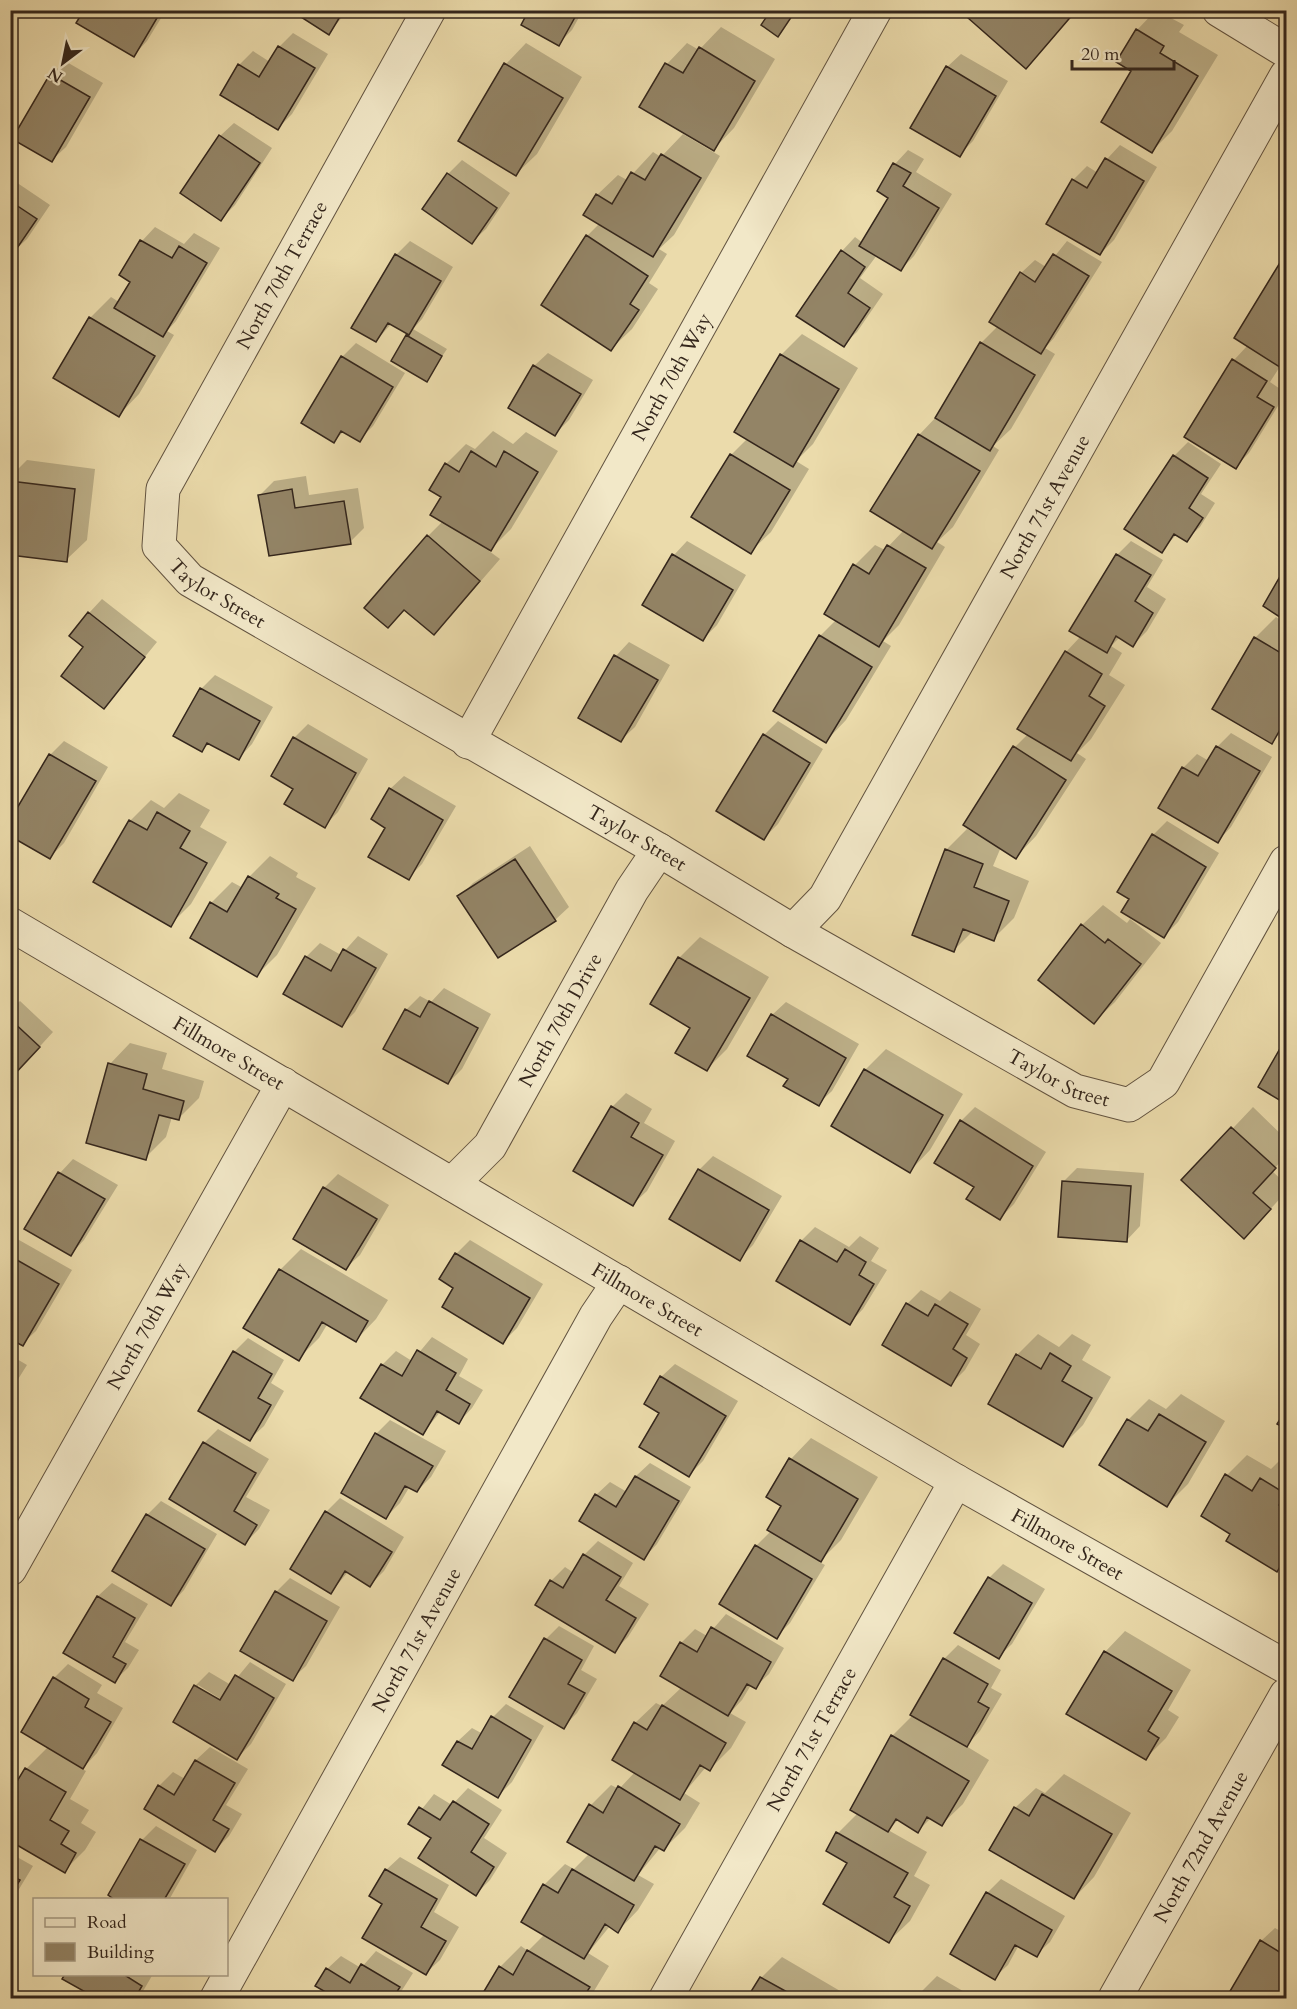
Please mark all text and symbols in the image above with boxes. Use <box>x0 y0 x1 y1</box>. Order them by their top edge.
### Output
north arrow <box>33 33 93 93</box>
scale bar <box>1072 33 1174 71</box>
text: 20 m <box>1081 42 1120 67</box>
text: N <box>44 62 67 88</box>
street label: North 70th Terrace <box>230 196 334 354</box>
street label: North 70th Way <box>625 308 718 445</box>
street label: North 71st Avenue <box>993 429 1096 583</box>
street label: Taylor Street <box>163 552 271 635</box>
street label: Taylor Street <box>582 798 692 877</box>
street label: North 70th Drive <box>512 948 608 1092</box>
street label: Fillmore Street <box>168 1010 290 1097</box>
street label: Taylor Street <box>1003 1042 1113 1113</box>
street label: Fillmore Street <box>587 1256 709 1343</box>
street label: North 70th Way <box>100 1257 194 1395</box>
street label: Fillmore Street <box>1007 1502 1129 1587</box>
street label: North 71st Avenue <box>365 1562 467 1717</box>
street label: North 71st Terrace <box>760 1662 863 1816</box>
street label: North 72nd Avenue <box>1147 1766 1254 1927</box>
legend <box>33 1898 228 1976</box>
text: Road <box>87 1910 127 1935</box>
text: Building <box>87 1940 155 1965</box>

